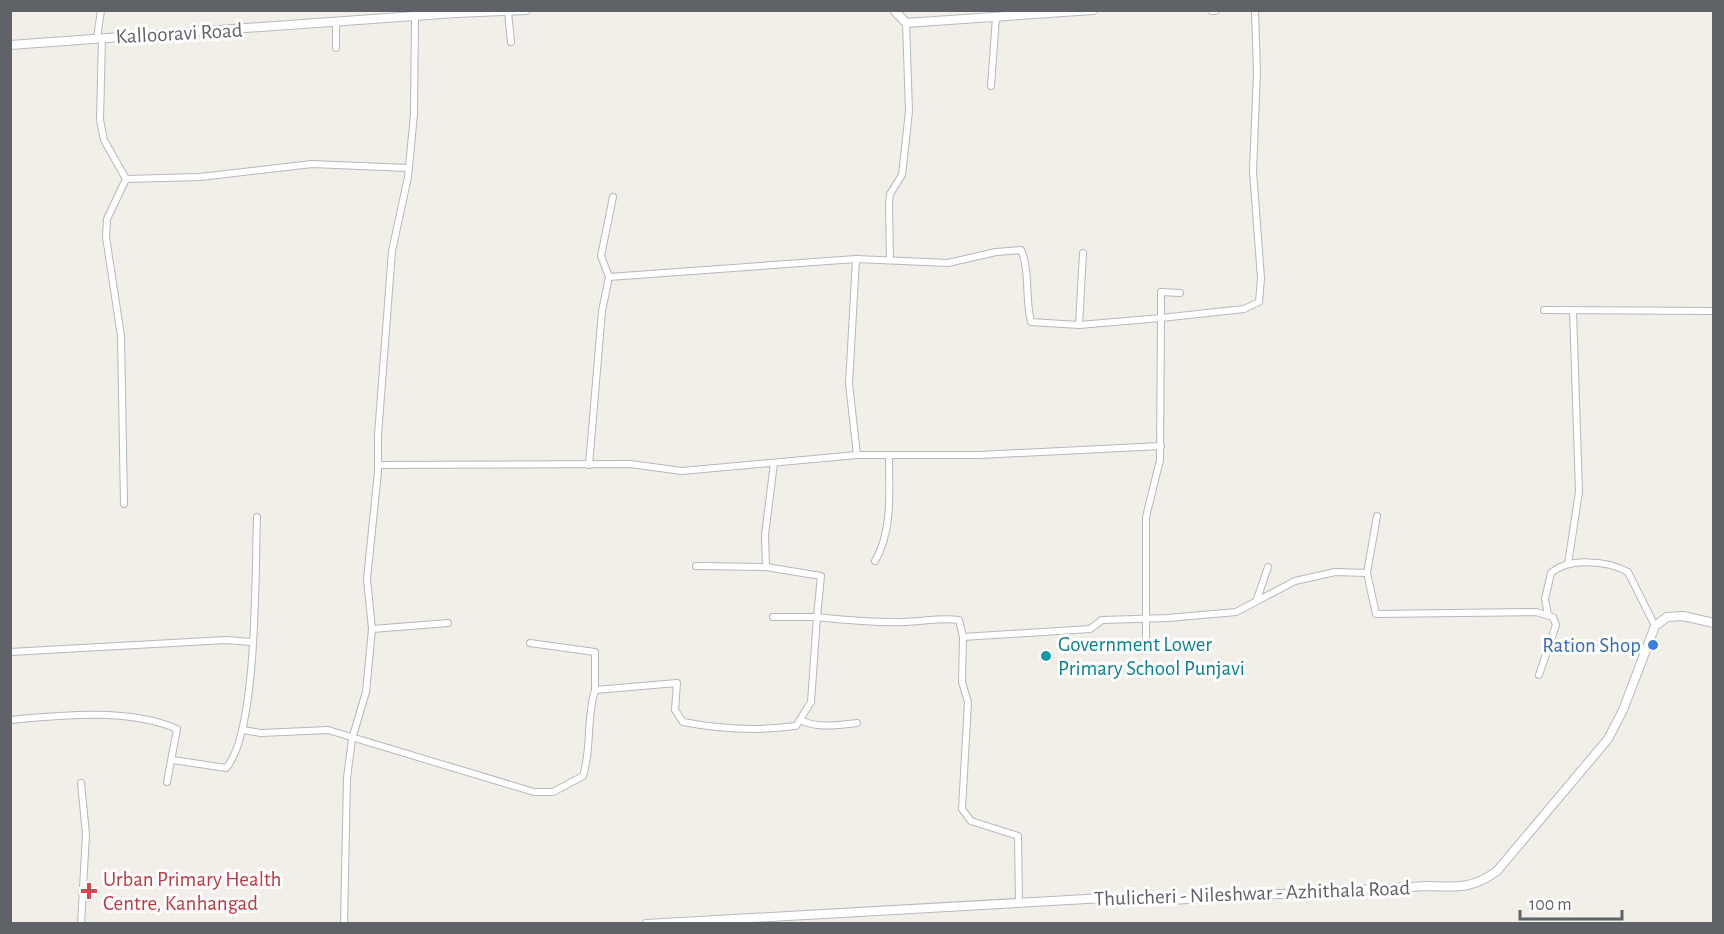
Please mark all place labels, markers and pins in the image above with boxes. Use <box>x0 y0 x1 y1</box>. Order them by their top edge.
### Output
place label: Government Lower Primary School Punjavi <box>1058 634 1245 679</box>
place label: Ration Shop <box>1542 635 1641 656</box>
marker: Ration Shop <box>1646 638 1660 652</box>
marker: Government Lower Primary School Punjavi <box>1039 649 1053 663</box>
place label: Urban Primary Health Centre, Kanhangad <box>103 869 282 914</box>
marker: Urban Primary Health Centre, Kanhangad <box>80 882 98 900</box>

